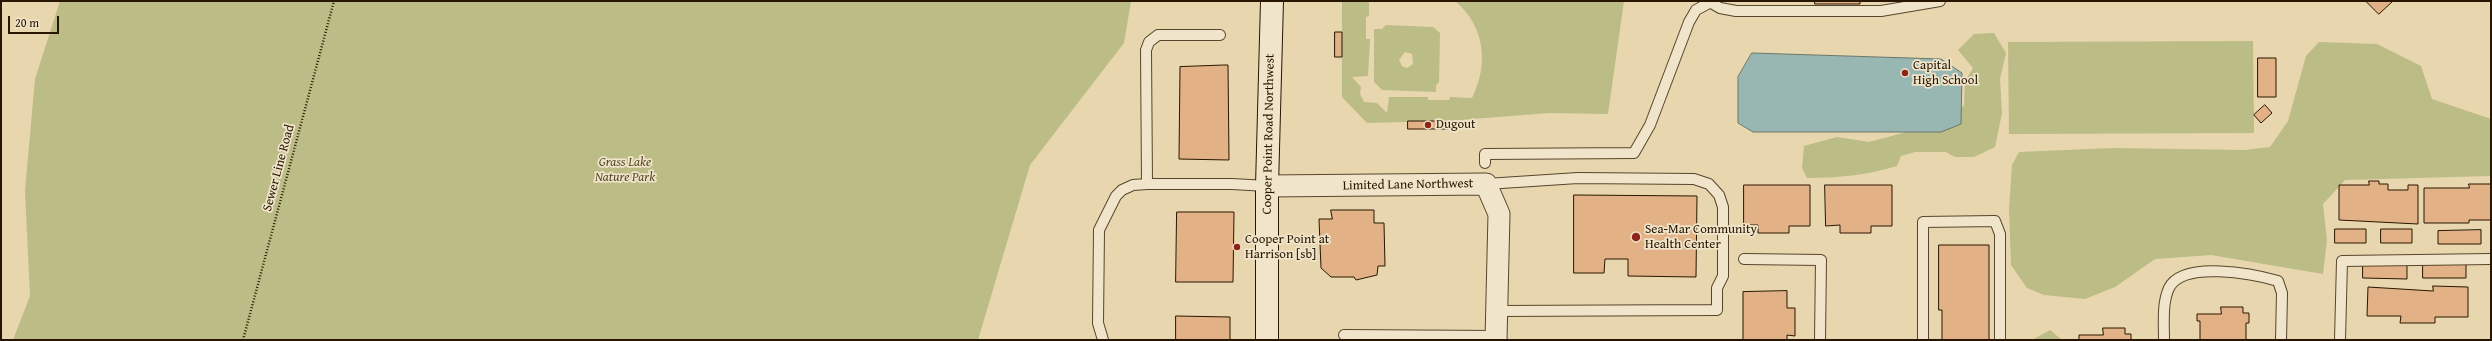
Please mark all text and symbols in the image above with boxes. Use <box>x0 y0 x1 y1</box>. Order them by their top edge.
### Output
scale bar <box>10 8 61 34</box>
text: 20 m <box>15 14 39 31</box>
street label: Cooper Point Road Northwest <box>1260 53 1278 215</box>
place label: Capital High School <box>1913 58 1978 89</box>
marker: Capital High School <box>1900 68 1910 78</box>
place label: Dugout <box>1436 117 1476 133</box>
marker: Dugout <box>1423 120 1433 130</box>
street label: Sewer Line Road <box>260 123 298 213</box>
park label: Grass Lake Nature Park <box>595 155 655 186</box>
street label: Limited Lane Northwest <box>1343 176 1473 194</box>
place label: Sea-Mar Community Health Center <box>1645 222 1757 253</box>
marker: Sea-Mar Community Health Center <box>1630 231 1642 243</box>
place label: Cooper Point at Harrison [sb] <box>1245 232 1329 263</box>
marker: Cooper Point at Harrison [sb] <box>1232 242 1242 252</box>

